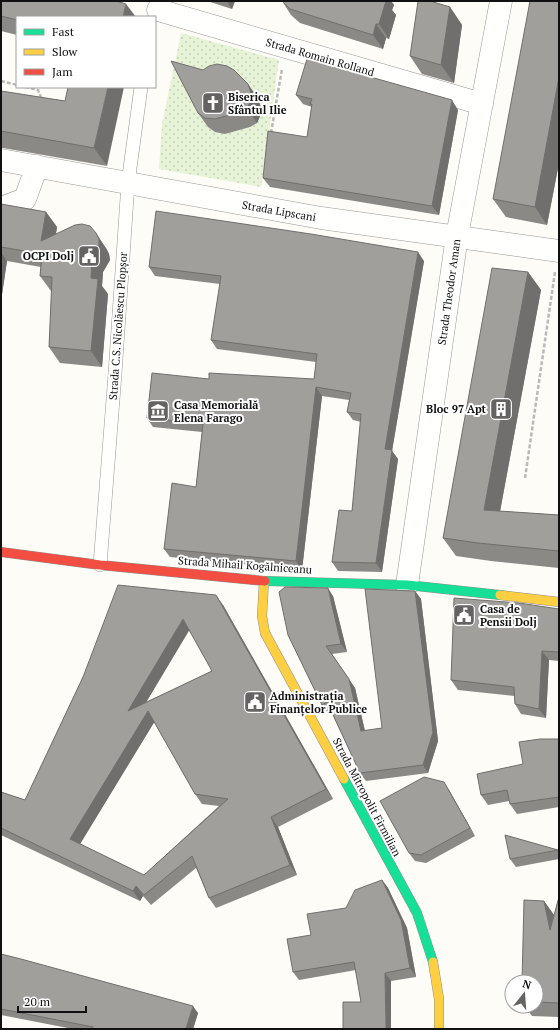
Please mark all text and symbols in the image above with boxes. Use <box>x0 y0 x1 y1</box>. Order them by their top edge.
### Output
legend <box>16 16 156 88</box>
text: Fast <box>52 24 75 39</box>
street label: Strada Romain Rolland <box>264 35 376 79</box>
text: Slow <box>52 44 78 59</box>
text: Jam <box>52 64 73 79</box>
church icon: Biserica Sfântul Ilie <box>200 90 226 116</box>
place label: Biserica Sfântul Ilie <box>228 90 287 117</box>
street label: Strada Lipscani <box>241 198 317 224</box>
street label: Strada Theodor Aman <box>435 238 463 346</box>
public building icon: OCPI Dolj <box>76 243 102 269</box>
place label: OCPI Dolj <box>23 249 74 263</box>
street label: Strada C.S. Nicolăescu Plopșor <box>106 251 131 401</box>
building icon: Bloc 97 Apt <box>488 396 514 422</box>
museum icon: Casa Memorială Elena Farago <box>145 398 171 424</box>
place label: Casa Memorială Elena Farago <box>174 398 259 425</box>
place label: Bloc 97 Apt <box>426 402 487 416</box>
street label: Strada Mihail Kogălniceanu <box>178 553 313 577</box>
public building icon: Casa de Pensii Dolj <box>451 602 477 628</box>
place label: Casa de Pensii Dolj <box>480 602 537 629</box>
public building icon: Administrația Finanțelor Publice <box>242 689 268 715</box>
place label: Administrația Finanțelor Publice <box>270 689 367 717</box>
street label: Strada Mitropolit Firmilian <box>330 735 404 859</box>
north arrow <box>504 974 544 1014</box>
text: N <box>521 977 534 993</box>
scale bar <box>18 988 86 1014</box>
text: 20 m <box>24 994 51 1009</box>

